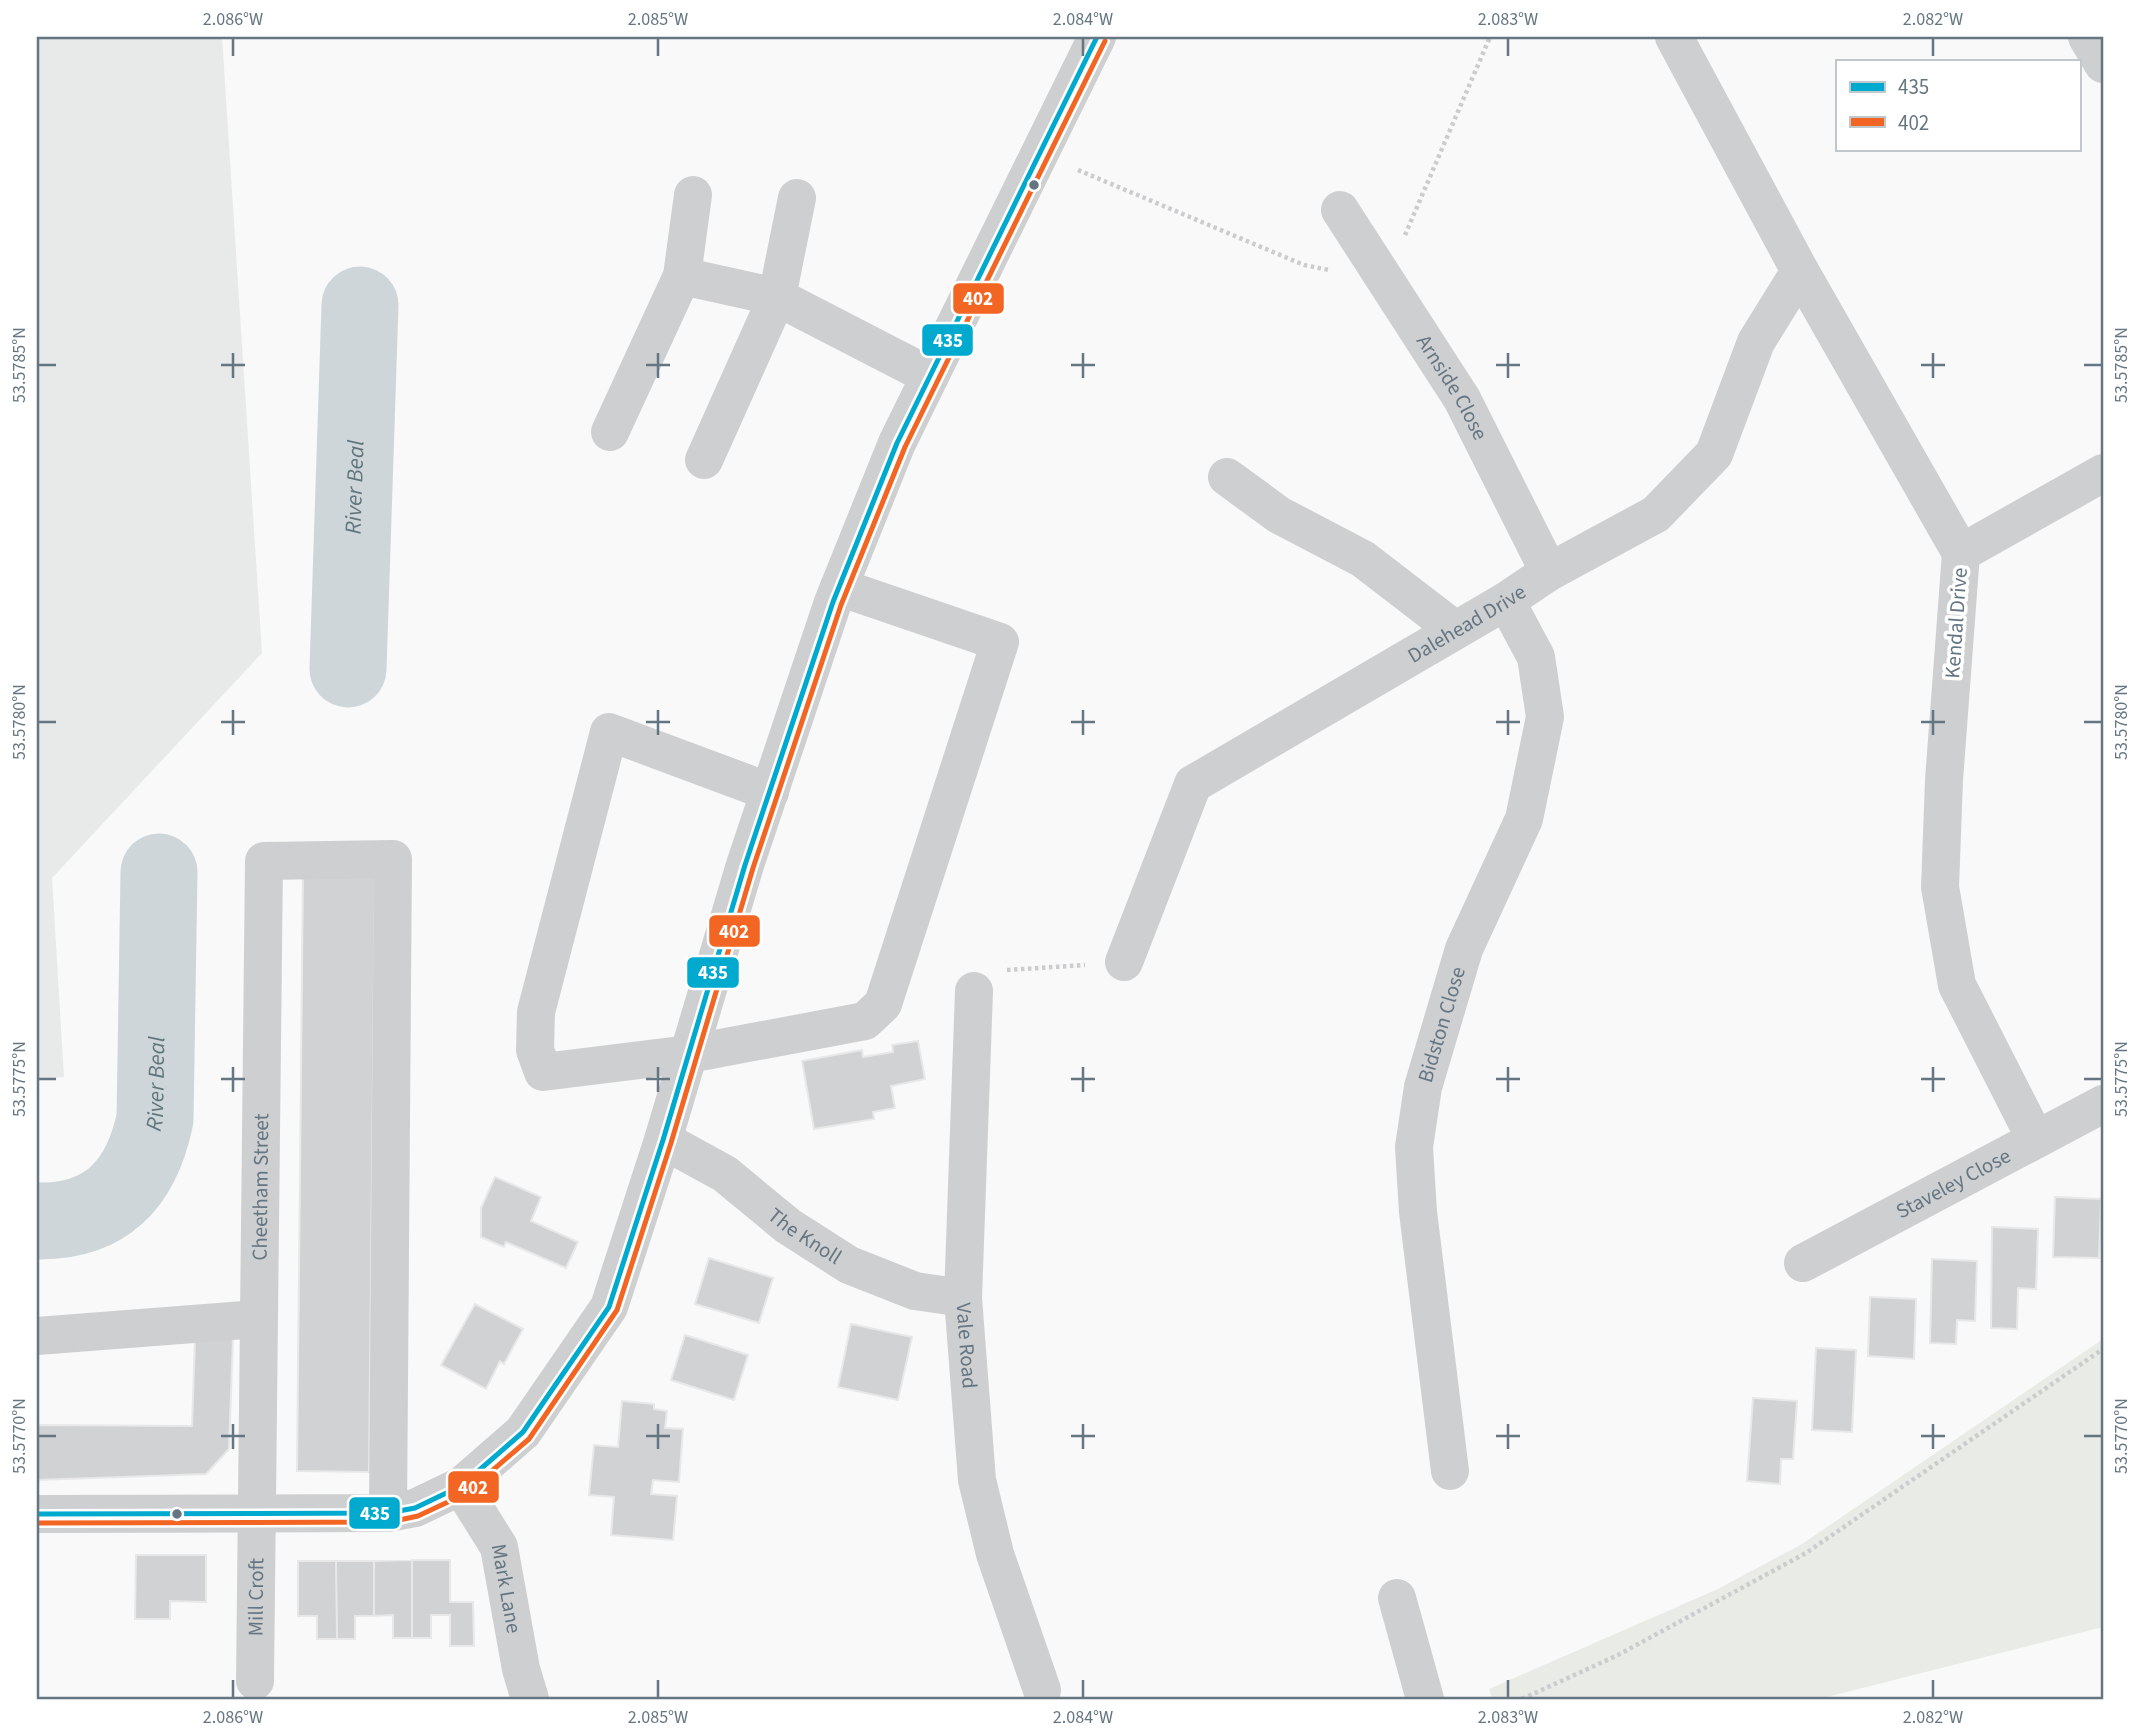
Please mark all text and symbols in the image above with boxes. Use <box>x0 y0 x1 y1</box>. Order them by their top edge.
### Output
text: 2.086°W <box>203 7 263 32</box>
text: 2.085°W <box>628 7 688 32</box>
text: 2.084°W <box>1053 7 1113 32</box>
text: 2.083°W <box>1478 7 1538 32</box>
text: 2.082°W <box>1903 7 1963 32</box>
legend <box>1836 60 2080 150</box>
text: 435 <box>1898 72 1929 102</box>
text: 402 <box>1898 108 1929 138</box>
unlabelled marker <box>1027 178 1041 192</box>
line badge: 402 <box>952 282 1005 315</box>
text: 402 <box>963 286 993 313</box>
line badge: 435 <box>921 323 974 357</box>
text: 53.5785°N <box>7 327 32 403</box>
text: 53.5785°N <box>2109 327 2134 403</box>
text: 435 <box>933 328 963 355</box>
street label: Arnside Close <box>1409 329 1495 445</box>
water label: River Beal <box>336 439 373 535</box>
street label: Kendal Drive <box>1937 566 1975 680</box>
street label: Dalehead Drive <box>1402 577 1532 670</box>
text: 53.5780°N <box>7 684 32 760</box>
text: 53.5780°N <box>2109 684 2134 760</box>
line badge: 402 <box>708 914 761 948</box>
text: 402 <box>719 919 749 946</box>
line badge: 435 <box>686 956 740 989</box>
text: 435 <box>698 960 728 987</box>
street label: Bidston Close <box>1410 963 1473 1086</box>
water label: River Beal <box>137 1036 173 1134</box>
text: 53.5775°N <box>7 1041 32 1117</box>
text: 53.5775°N <box>2109 1041 2134 1117</box>
street label: Cheetham Street <box>245 1113 276 1261</box>
street label: Staveley Close <box>1891 1141 2016 1226</box>
street label: The Knoll <box>762 1200 848 1272</box>
street label: Vale Road <box>948 1302 985 1390</box>
text: 53.5770°N <box>7 1398 32 1474</box>
text: 53.5770°N <box>2109 1398 2134 1474</box>
line badge: 402 <box>447 1470 500 1504</box>
text: 402 <box>458 1475 488 1502</box>
line badge: 435 <box>348 1496 401 1530</box>
text: 435 <box>360 1501 390 1528</box>
unlabelled marker <box>170 1507 184 1521</box>
street label: Mark Lane <box>484 1541 529 1636</box>
street label: Mill Croft <box>240 1557 271 1636</box>
text: 2.086°W <box>203 1705 263 1730</box>
text: 2.085°W <box>628 1705 688 1730</box>
text: 2.084°W <box>1053 1705 1113 1730</box>
text: 2.083°W <box>1478 1705 1538 1730</box>
text: 2.082°W <box>1903 1705 1963 1730</box>

